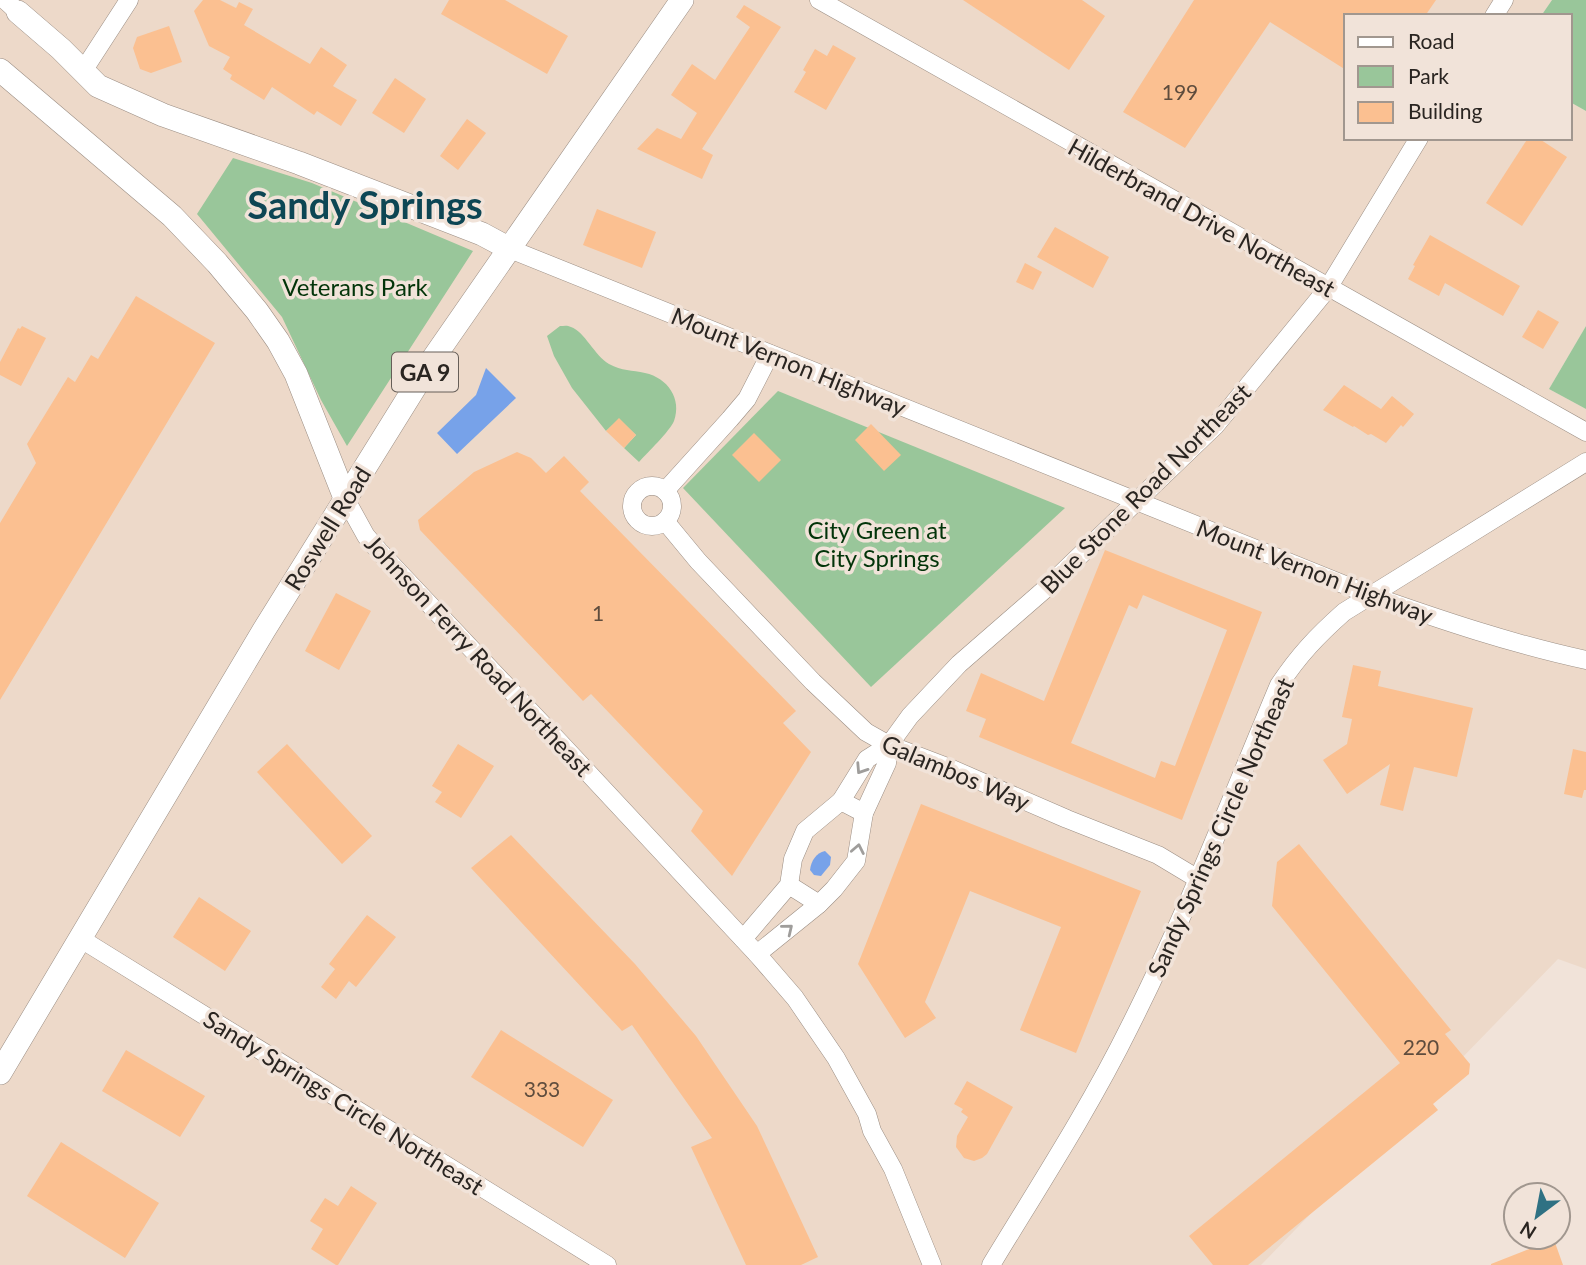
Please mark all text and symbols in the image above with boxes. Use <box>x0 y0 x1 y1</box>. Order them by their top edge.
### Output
legend <box>1344 14 1572 140</box>
text: Road <box>1408 28 1455 53</box>
text: Park <box>1408 63 1449 88</box>
house number: 199 <box>1162 79 1198 104</box>
text: Building <box>1408 98 1483 123</box>
street label: Hilderbrand Drive Northeast <box>1064 131 1341 303</box>
district label: Sandy Springs <box>247 181 483 227</box>
park label: Veterans Park <box>282 272 429 301</box>
street label: Mount Vernon Highway <box>667 301 911 422</box>
road number: GA 9 <box>392 352 458 392</box>
street label: Blue Stone Road Northeast <box>1034 377 1256 599</box>
street label: Roswell Road <box>278 461 376 595</box>
street label: Mount Vernon Highway <box>1193 513 1438 630</box>
park label: City Green at City Springs <box>807 515 947 572</box>
street label: Johnson Ferry Road Northeast <box>359 528 599 782</box>
house number: 1 <box>592 600 604 625</box>
street label: Sandy Springs Circle Northeast <box>1141 673 1299 981</box>
street label: Galambos Way <box>878 728 1035 816</box>
one-way arrow <box>857 761 869 774</box>
one-way arrow <box>850 843 865 855</box>
one-way arrow <box>779 925 792 937</box>
street label: Sandy Springs Circle Northeast <box>199 1004 490 1200</box>
house number: 220 <box>1403 1034 1439 1059</box>
house number: 333 <box>524 1076 560 1101</box>
north arrow <box>1502 1181 1572 1251</box>
text: N <box>1515 1217 1540 1244</box>

